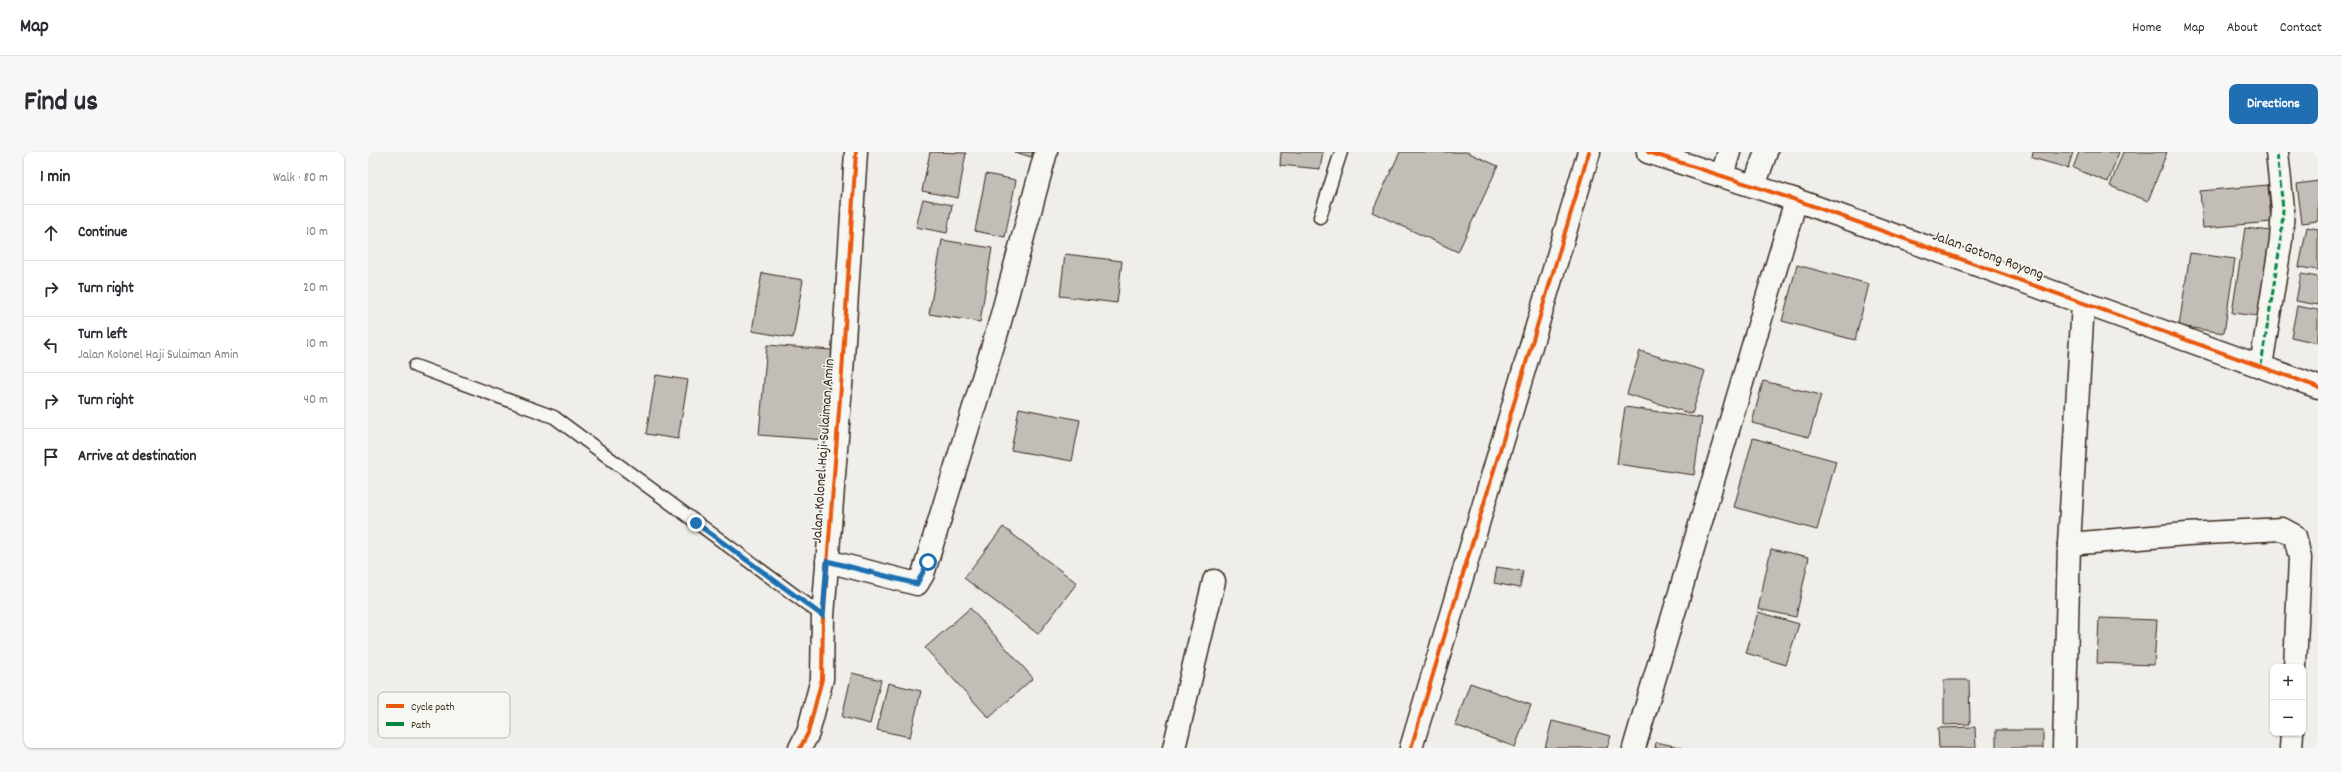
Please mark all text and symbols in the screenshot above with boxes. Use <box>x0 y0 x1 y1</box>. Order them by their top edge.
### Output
text: Map <box>20 14 49 41</box>
text: Home <box>2132 18 2161 38</box>
text: Map <box>2183 18 2205 38</box>
text: About <box>2227 18 2258 38</box>
text: Contact <box>2280 18 2322 38</box>
text: Find us <box>24 84 98 124</box>
button: Directions <box>2229 84 2318 124</box>
text: 1 min <box>40 166 70 190</box>
text: Walk · 80 m <box>273 169 328 188</box>
icon: ahead <box>40 222 62 244</box>
text: Continue <box>78 222 127 244</box>
text: 10 m <box>306 223 328 242</box>
street label: Jalan Gotong Royong <box>1929 226 2047 286</box>
icon: right <box>40 278 62 300</box>
text: Turn right <box>78 278 134 300</box>
text: 20 m <box>303 279 328 298</box>
text: Turn left <box>78 324 127 346</box>
icon: left <box>40 334 62 356</box>
text: 10 m <box>306 335 328 354</box>
text: Jalan Kolonel Haji Sulaiman Amin <box>78 346 238 365</box>
street label: Jalan Kolonel Haji Sulaiman Amin <box>807 358 841 544</box>
icon: right <box>40 390 62 412</box>
text: Turn right <box>78 390 134 412</box>
text: 40 m <box>304 391 328 410</box>
icon: arrive <box>40 446 62 468</box>
text: Arrive at destination <box>78 446 196 468</box>
route end <box>687 514 705 532</box>
route start <box>919 553 937 571</box>
map controls <box>2270 664 2306 736</box>
button: + <box>2270 664 2306 700</box>
legend <box>378 692 510 738</box>
text: Cycle path <box>411 700 455 716</box>
button: − <box>2270 700 2306 736</box>
text: Path <box>411 718 430 734</box>

